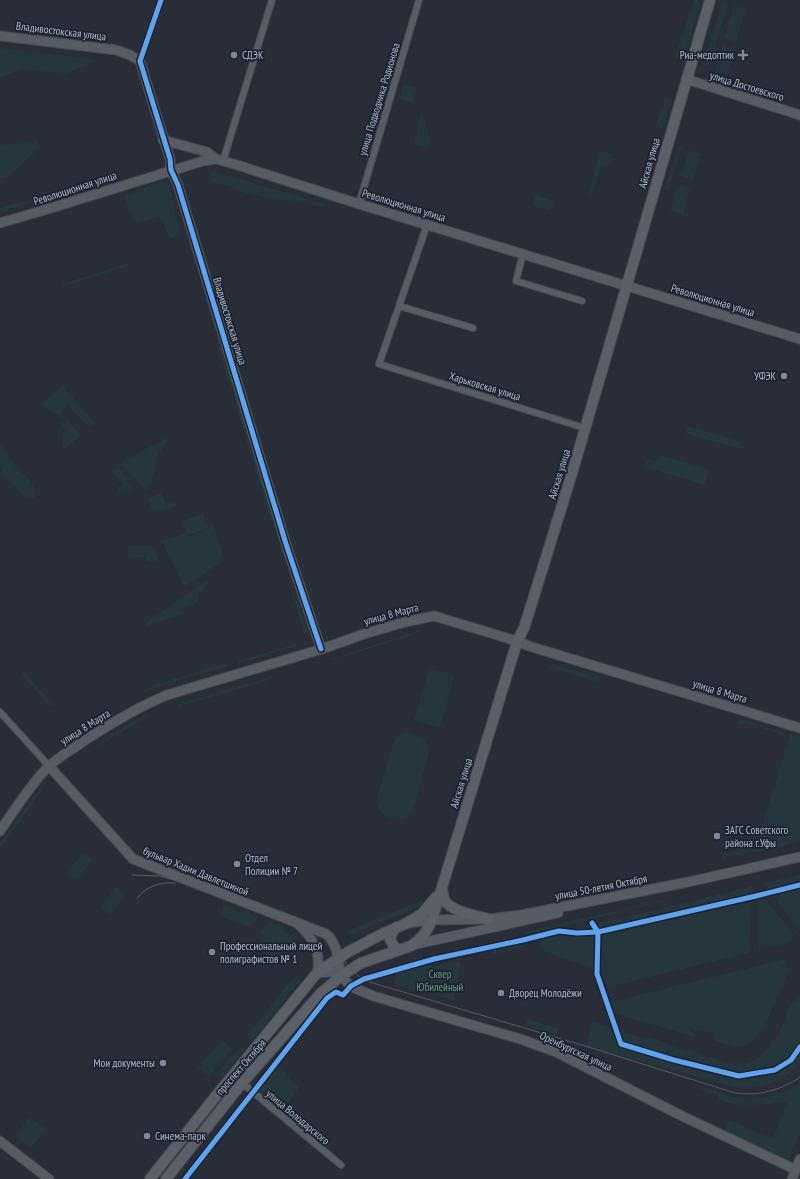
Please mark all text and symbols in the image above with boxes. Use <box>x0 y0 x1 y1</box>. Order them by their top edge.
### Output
street label: Владивостокская улица <box>15 19 107 43</box>
street label: улица Подводника Родионова <box>355 41 403 157</box>
place label: СДЭК <box>242 48 264 62</box>
place label: Риа-медоптик <box>680 48 735 62</box>
marker: Риа-медоптик <box>737 49 749 61</box>
marker: СДЭК <box>229 50 239 60</box>
street label: улица Достоевского <box>708 68 786 104</box>
street label: Айская улица <box>635 136 663 190</box>
street label: Революционная улица <box>32 168 118 208</box>
street label: Революционная улица <box>360 186 448 224</box>
street label: Владивостокская улица <box>210 276 250 366</box>
street label: Революционная улица <box>669 281 757 319</box>
street label: Харьковская улица <box>448 369 522 403</box>
place label: УФЭК <box>754 369 777 383</box>
marker: УФЭК <box>779 371 789 381</box>
street label: Айская улица <box>545 447 573 501</box>
street label: улица 8 Марта <box>362 600 420 628</box>
street label: улица 8 Марта <box>691 676 749 706</box>
street label: улица 8 Марта <box>57 706 113 748</box>
street label: Айская улица <box>447 756 475 810</box>
place label: ЗАГС Советского района г.Уфы <box>725 823 789 850</box>
marker: ЗАГС Советского района г.Уфы <box>712 831 722 841</box>
street label: бульвар Хадии Давлетшиной <box>141 843 251 899</box>
place label: Отдел Полиции № 7 <box>245 851 298 878</box>
marker: Отдел Полиции № 7 <box>232 859 242 869</box>
street label: улица 50-летия Октября <box>554 871 648 903</box>
place label: Профессиональный лицей полиграфистов № 1 <box>220 939 322 966</box>
marker: Профессиональный лицей полиграфистов № 1 <box>207 947 217 957</box>
park label: Сквер Юбилейный <box>417 967 464 994</box>
place label: Дворец Молодёжи <box>509 986 582 1000</box>
marker: Дворец Молодёжи <box>496 988 506 998</box>
street label: Оренбургская улица <box>537 1028 615 1074</box>
street label: проспект Октября <box>213 1036 269 1098</box>
place label: Мои документы <box>94 1056 155 1070</box>
marker: Мои документы <box>158 1058 168 1068</box>
street label: улица Володарского <box>263 1086 333 1148</box>
place label: Синема-парк <box>155 1129 206 1143</box>
marker: Синема-парк <box>142 1131 152 1141</box>

